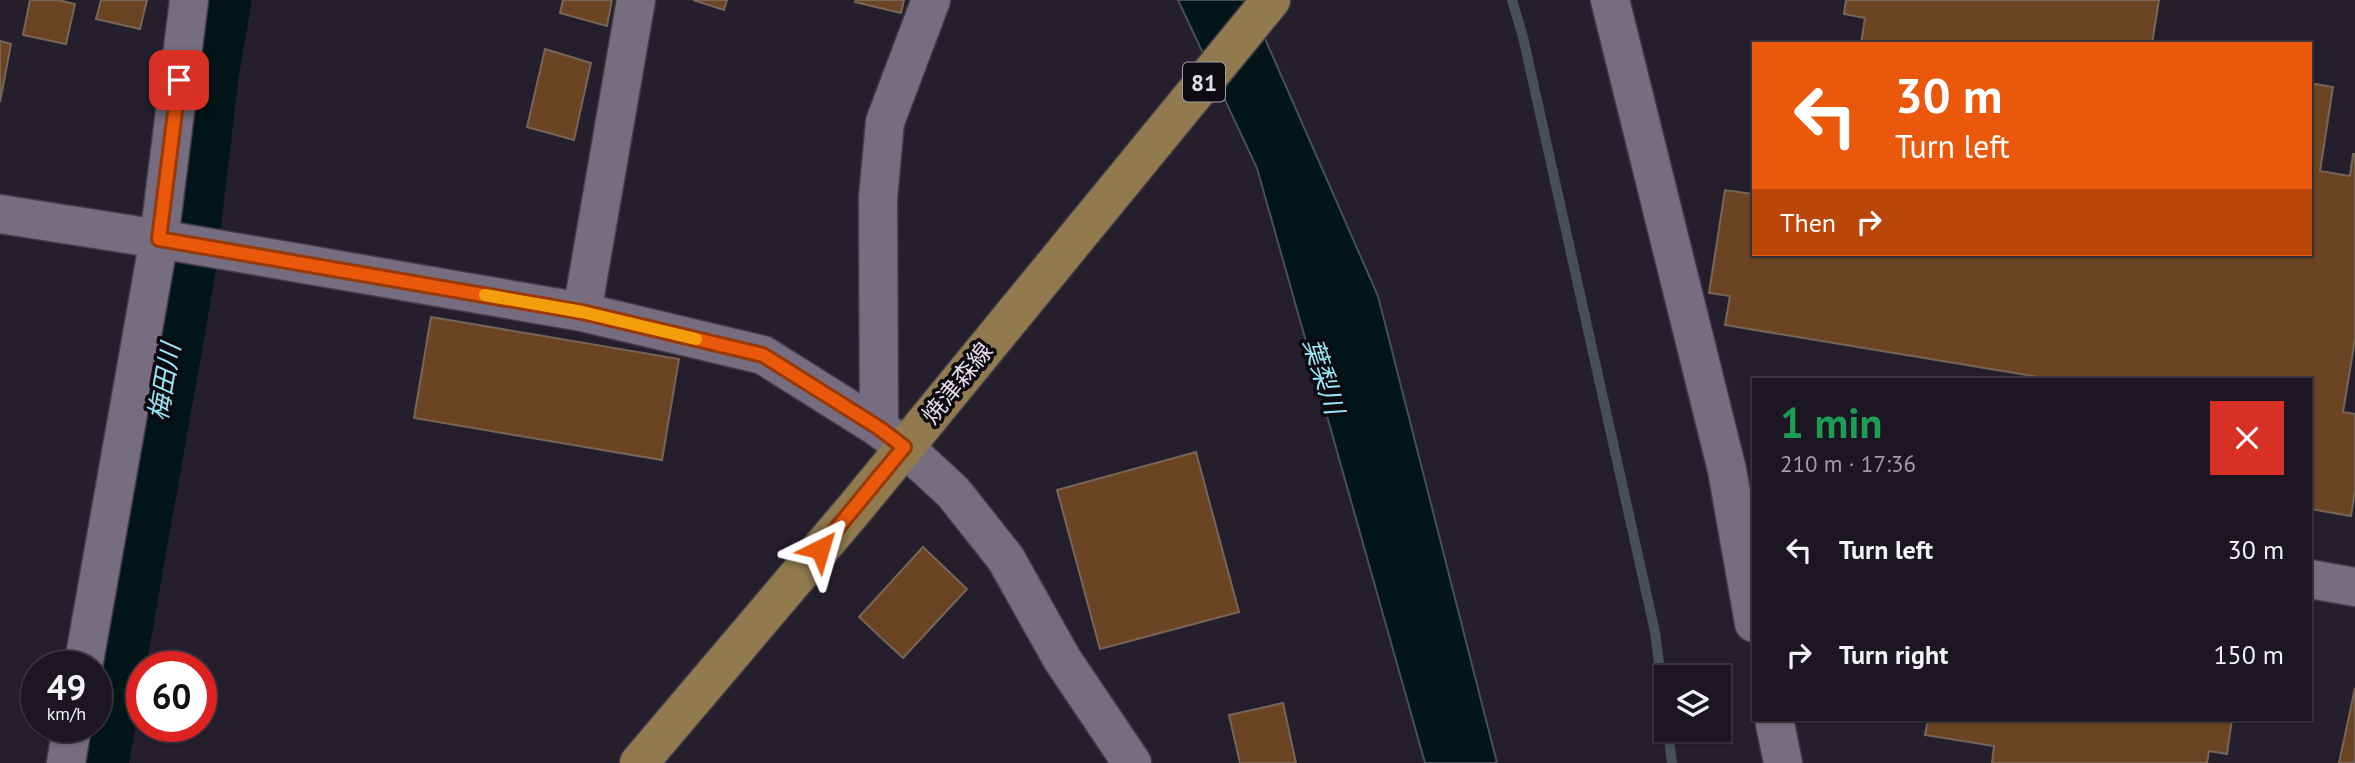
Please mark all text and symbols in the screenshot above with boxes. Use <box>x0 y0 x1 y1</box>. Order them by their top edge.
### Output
pin <box>149 50 209 110</box>
icon: arrive <box>160 61 198 99</box>
road number: 81 <box>1183 62 1225 102</box>
text: 30 m <box>1895 63 2002 127</box>
icon: left <box>1780 70 1871 161</box>
text: Turn left <box>1895 125 2010 167</box>
icon: right <box>1850 203 1888 241</box>
text: Then <box>1780 206 1836 239</box>
water label: 葉梨川 <box>1296 334 1353 421</box>
street label: 焼津森線 <box>915 336 999 430</box>
water label: 梅田川 <box>141 338 188 423</box>
text: 1 min <box>1780 395 1882 450</box>
button: close <box>2210 401 2284 475</box>
text: 210 m · 17:36 <box>1780 449 1916 478</box>
position arrow <box>783 512 857 586</box>
icon: left <box>1780 531 1818 569</box>
text: Turn left <box>1839 533 1933 566</box>
text: 30 m <box>2228 533 2284 566</box>
icon: right <box>1780 636 1818 674</box>
text: Turn right <box>1839 638 1948 671</box>
text: 150 m <box>2213 638 2284 671</box>
speed limit sign: 60 <box>126 651 217 742</box>
text: 49 <box>47 664 86 710</box>
map controls <box>1654 665 1731 742</box>
button: layers <box>1654 665 1731 742</box>
text: km/h <box>47 702 86 725</box>

